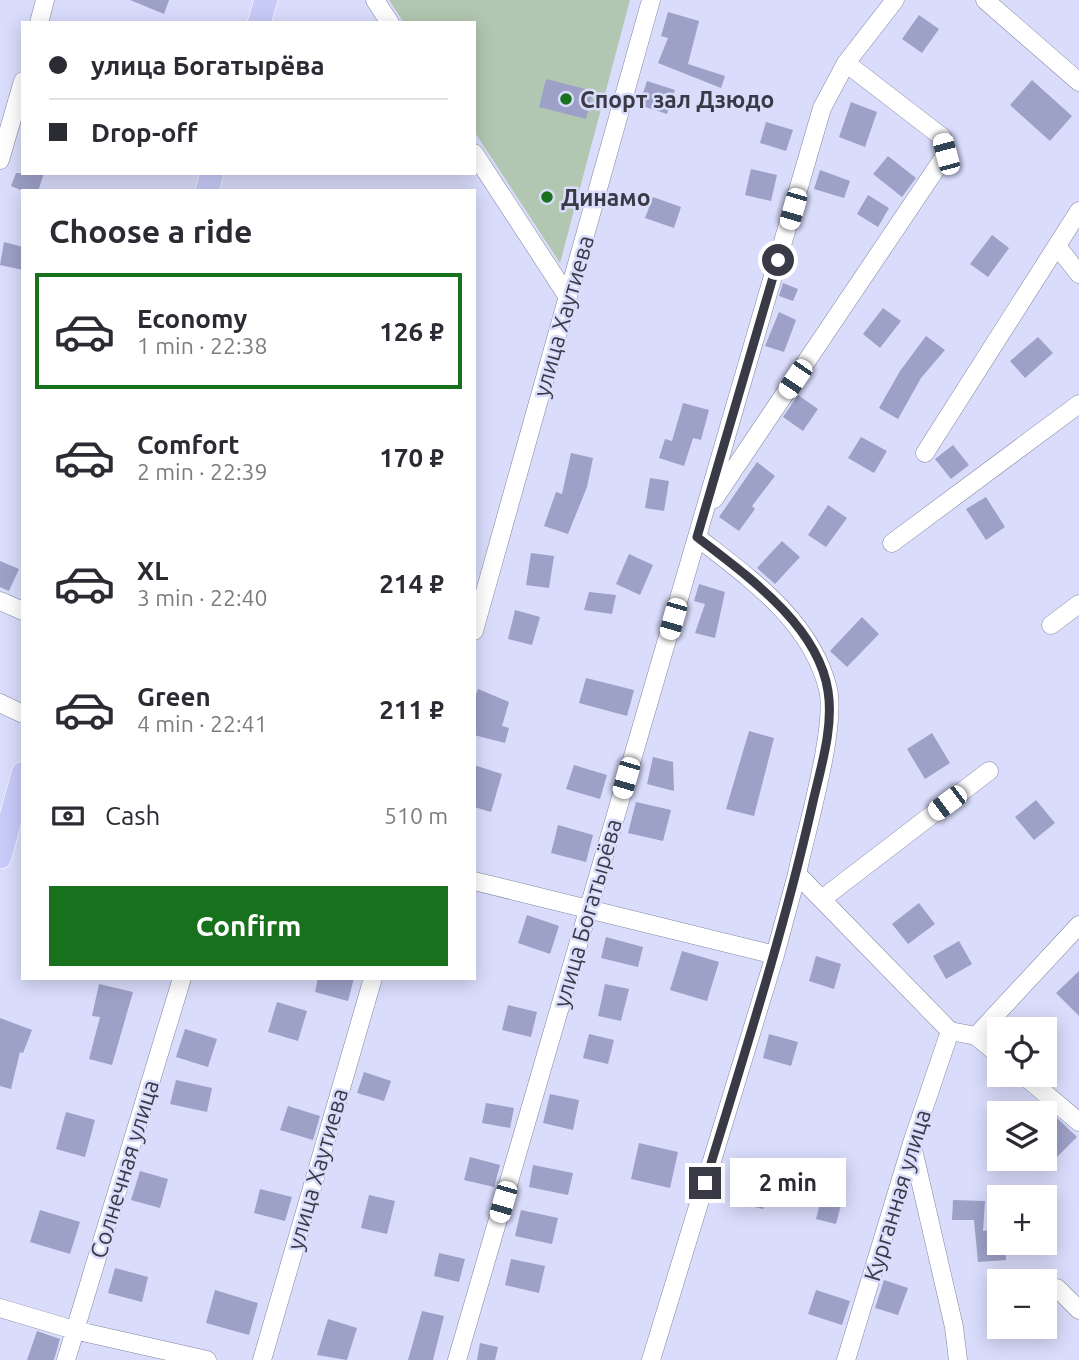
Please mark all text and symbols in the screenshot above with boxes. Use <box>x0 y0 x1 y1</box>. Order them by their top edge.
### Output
text: улица Богатырёва <box>91 51 325 80</box>
place label: Спорт зал Дзюдо <box>580 87 774 112</box>
marker: Спорт зал Дзюдо <box>558 91 574 107</box>
text: Drop-off <box>91 118 198 147</box>
car <box>931 131 962 177</box>
place label: Динамо <box>561 185 651 210</box>
car <box>778 186 809 232</box>
marker: Динамо <box>539 189 555 205</box>
text: Choose a ride <box>49 213 252 249</box>
street label: улица Хаутиева <box>528 232 598 400</box>
route start <box>762 244 794 276</box>
icon: car <box>53 300 116 363</box>
text: Economy <box>137 304 247 333</box>
text: 126 ₽ <box>379 317 444 346</box>
text: 1 min · 22:38 <box>137 333 268 358</box>
car <box>775 356 816 402</box>
icon: car <box>53 426 116 489</box>
text: Comfort <box>137 430 240 459</box>
text: 170 ₽ <box>379 443 444 472</box>
text: 2 min · 22:39 <box>137 459 268 484</box>
icon: car <box>53 552 116 615</box>
text: XL <box>137 556 168 585</box>
text: 214 ₽ <box>379 569 444 598</box>
text: 3 min · 22:40 <box>137 585 268 610</box>
car <box>658 596 689 642</box>
icon: car <box>53 678 116 741</box>
text: Green <box>137 682 211 711</box>
text: 211 ₽ <box>379 695 444 724</box>
text: 4 min · 22:41 <box>137 711 268 736</box>
car <box>611 755 642 801</box>
car <box>924 782 971 824</box>
icon: cash <box>49 797 87 835</box>
text: Cash <box>105 801 160 830</box>
text: 510 m <box>384 803 448 828</box>
street label: улица Богатырёва <box>548 816 626 1010</box>
button: Confirm <box>49 886 448 966</box>
map controls <box>987 1017 1057 1339</box>
button: locate <box>987 1017 1057 1087</box>
street label: Солнечная улица <box>85 1077 163 1261</box>
street label: улица Хаутиева <box>282 1085 352 1253</box>
button: layers <box>987 1101 1057 1171</box>
street label: Курганная улица <box>859 1106 935 1284</box>
callout: 2 min <box>730 1158 845 1208</box>
route end <box>689 1167 721 1199</box>
text: 2 min <box>759 1170 817 1195</box>
car <box>488 1179 519 1225</box>
button: + <box>987 1185 1057 1255</box>
button: − <box>987 1269 1057 1339</box>

